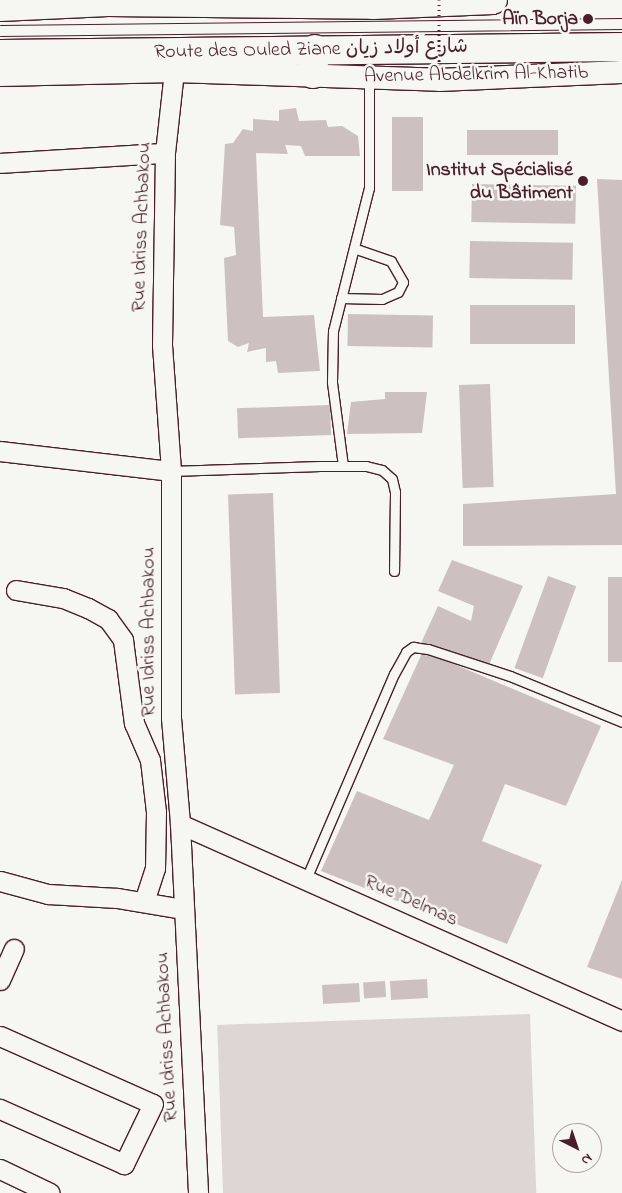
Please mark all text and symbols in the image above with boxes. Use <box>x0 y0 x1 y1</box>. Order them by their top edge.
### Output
place label: Aïn Borja <box>502 7 578 31</box>
marker: Aïn Borja <box>582 13 594 25</box>
street label: Route des Ouled Ziane شارع أولاد زيان <box>154 35 468 65</box>
street label: Avenue Abdelkrim Al-Khatib <box>364 61 588 89</box>
street label: Rue Idriss Achbakou <box>127 142 157 312</box>
place label: Institut Spécialisé du Bâtiment <box>426 158 573 205</box>
marker: Institut Spécialisé du Bâtiment <box>577 175 589 187</box>
street label: Rue Idriss Achbakou <box>137 547 161 717</box>
street label: Rue Delmas <box>360 870 462 932</box>
street label: Rue Idriss Achbakou <box>151 951 183 1123</box>
north arrow <box>552 1123 602 1173</box>
text: N <box>576 1148 597 1170</box>

